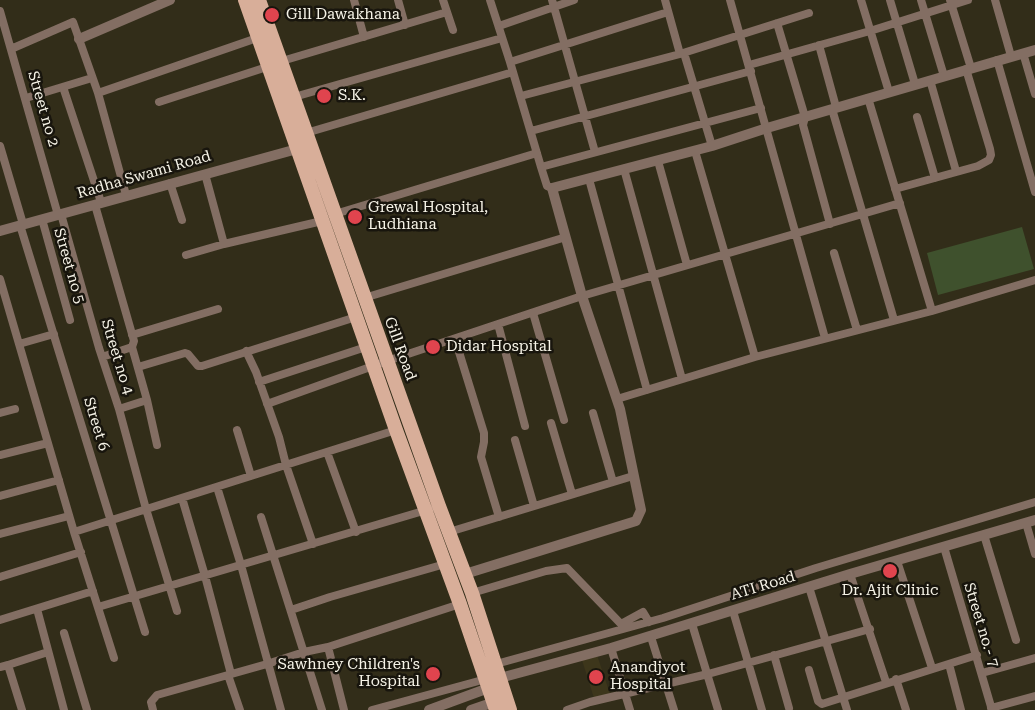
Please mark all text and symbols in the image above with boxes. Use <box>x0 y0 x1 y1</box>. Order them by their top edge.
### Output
marker: Gill Dawakhana <box>263 6 281 24</box>
place label: Gill Dawakhana <box>286 6 400 24</box>
street label: Street no 2 <box>24 69 62 149</box>
marker: S.K. <box>315 87 333 105</box>
place label: S.K. <box>338 87 366 105</box>
street label: Radha Swami Road <box>75 147 213 203</box>
place label: Grewal Hospital, Ludhiana <box>368 199 488 234</box>
marker: Grewal Hospital, Ludhiana <box>346 208 364 226</box>
street label: Street no 5 <box>50 226 88 306</box>
street label: Gill Road <box>380 315 420 383</box>
street label: Street no 4 <box>97 317 137 397</box>
marker: Didar Hospital <box>424 338 442 356</box>
place label: Didar Hospital <box>446 338 552 356</box>
street label: Street 6 <box>79 395 113 453</box>
marker: Dr. Ajit Clinic <box>881 562 899 580</box>
street label: ATI Road <box>729 568 797 604</box>
street label: Street no.- 7 <box>960 580 1002 670</box>
place label: Dr. Ajit Clinic <box>842 582 938 600</box>
place label: Sawhney Children's Hospital <box>277 656 420 691</box>
place label: Anandjyot Hospital <box>610 659 685 694</box>
marker: Sawhney Children's Hospital <box>424 665 442 683</box>
marker: Anandjyot Hospital <box>587 668 605 686</box>

